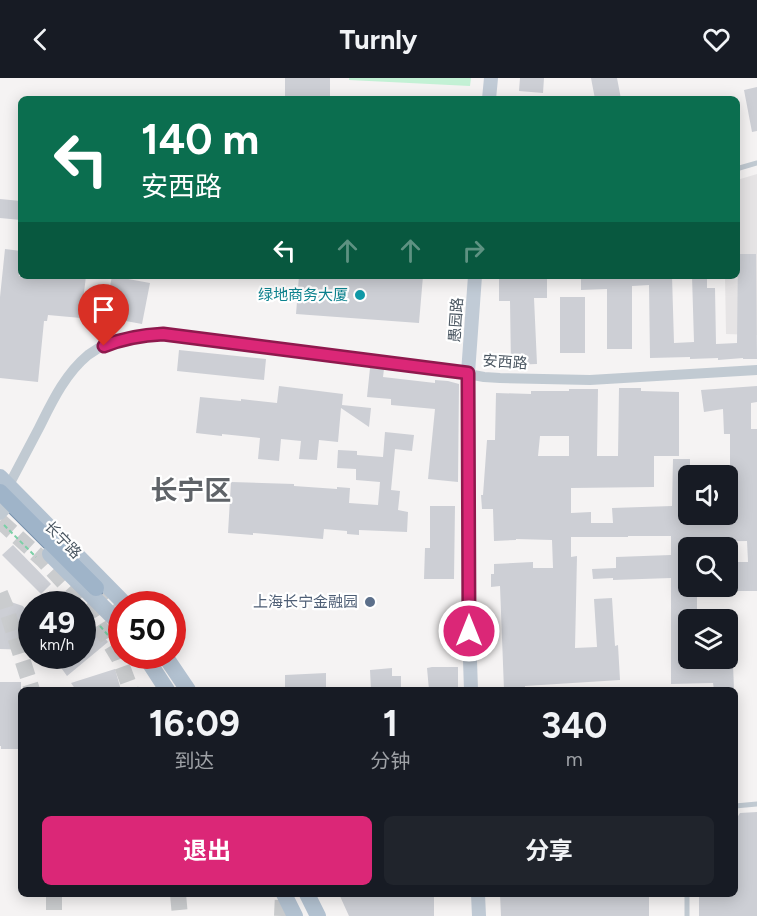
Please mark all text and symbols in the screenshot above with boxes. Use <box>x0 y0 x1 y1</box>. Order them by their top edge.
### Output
icon: back <box>24 23 57 56</box>
text: Turnly <box>340 23 417 56</box>
icon: heart <box>700 23 733 56</box>
text: 140 m <box>141 114 259 165</box>
icon: left <box>42 120 120 198</box>
text: 安西路 <box>141 170 222 203</box>
icon: left <box>268 234 301 267</box>
icon: ahead <box>331 234 364 267</box>
icon: ahead <box>394 234 427 267</box>
icon: right <box>457 234 490 267</box>
pin <box>78 284 129 346</box>
place label: 绿地商务大厦 <box>258 286 348 304</box>
marker: 绿地商务大厦 <box>353 288 367 302</box>
icon: arrive <box>87 293 120 326</box>
street label: 愚园路 <box>445 297 467 343</box>
street label: 安西路 <box>482 351 528 373</box>
map controls <box>678 465 738 669</box>
button: sound <box>678 465 738 525</box>
district label: 长宁区 <box>151 474 232 507</box>
street label: 长宁路 <box>41 518 85 562</box>
button: search <box>678 537 738 597</box>
speed limit sign: 50 <box>108 591 186 669</box>
place label: 上海长宁金融园 <box>253 593 358 611</box>
marker: 上海长宁金融园 <box>363 595 377 609</box>
position arrow <box>437 599 501 663</box>
text: 49 <box>39 604 75 641</box>
button: layers <box>678 609 738 669</box>
text: km/h <box>40 636 74 654</box>
text: 16:09 <box>149 702 240 745</box>
text: 1 <box>383 702 398 745</box>
text: 340 <box>541 704 607 747</box>
text: m <box>566 747 583 771</box>
text: 到达 <box>174 749 214 773</box>
text: 分钟 <box>370 749 410 773</box>
button: 退出 <box>42 816 372 885</box>
button: 分享 <box>384 816 714 885</box>

